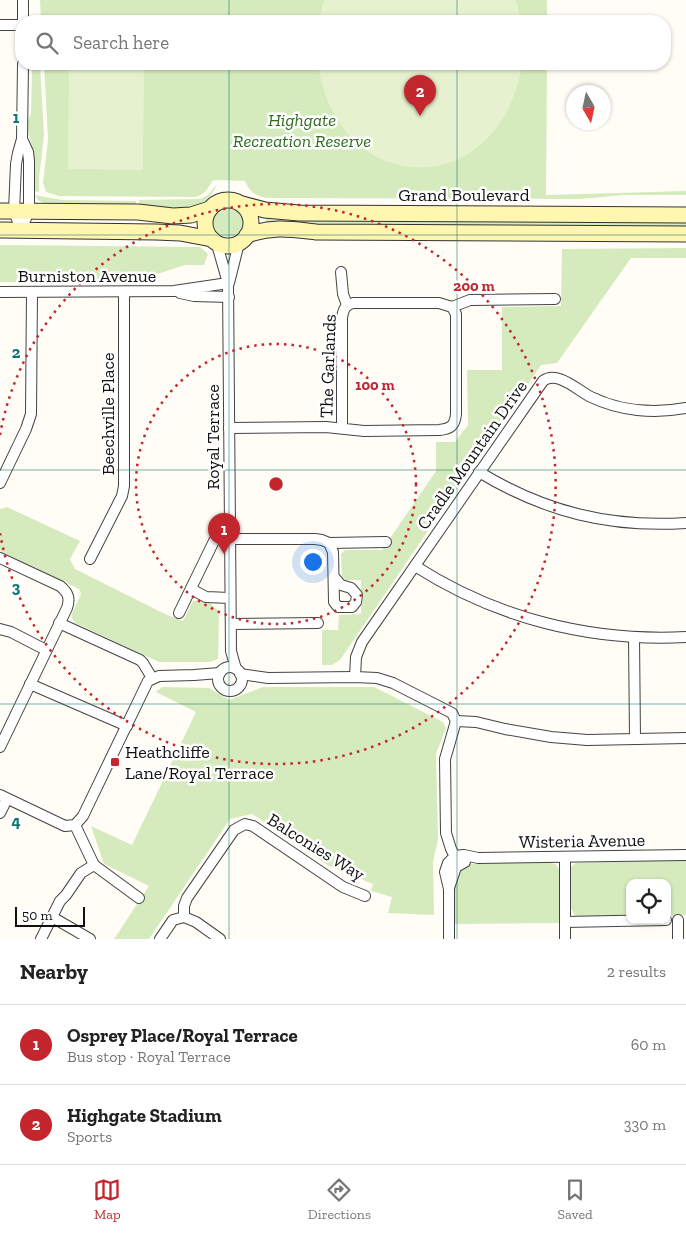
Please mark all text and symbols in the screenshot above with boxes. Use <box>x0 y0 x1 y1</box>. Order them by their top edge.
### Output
search box <box>15 15 671 70</box>
icon: search <box>33 29 61 57</box>
text: Search here <box>73 31 169 54</box>
pin: 2 <box>404 75 436 116</box>
north arrow <box>566 85 611 130</box>
text: 1 <box>13 108 20 127</box>
park label: Highgate Recreation Reserve <box>233 109 371 152</box>
street label: Grand Boulevard <box>398 184 530 206</box>
street label: Burniston Avenue <box>18 265 156 287</box>
text: 200 m <box>453 277 495 295</box>
street label: The Garlands <box>315 314 341 418</box>
text: 2 <box>12 343 21 362</box>
street label: Beechville Place <box>97 353 119 475</box>
text: 100 m <box>355 376 395 394</box>
street label: Cradle Mountain Drive <box>412 376 532 534</box>
street label: Royal Terrace <box>202 384 224 490</box>
centre of rings <box>267 475 285 493</box>
pin: 1 <box>208 513 240 554</box>
your location <box>300 549 326 575</box>
text: 3 <box>12 578 21 597</box>
place label: Heathcliffe Lane/Royal Terrace <box>125 741 274 784</box>
marker: Heathcliffe Lane/Royal Terrace <box>109 756 121 768</box>
street label: Balconies Way <box>263 808 369 886</box>
text: 4 <box>11 812 21 831</box>
street label: Wisteria Avenue <box>519 829 645 853</box>
map controls <box>626 879 671 924</box>
button: locate <box>626 879 671 924</box>
scale bar <box>15 904 85 927</box>
text: 50 m <box>22 907 53 924</box>
text: Nearby <box>20 959 88 984</box>
text: 2 results <box>607 962 666 981</box>
text: Osprey Place/Royal Terrace <box>67 1024 298 1047</box>
text: 1 <box>33 1035 39 1054</box>
text: 60 m <box>631 1035 666 1054</box>
text: Bus stop · Royal Terrace <box>67 1047 231 1066</box>
text: Highgate Stadium <box>67 1104 222 1127</box>
text: 2 <box>32 1115 40 1134</box>
text: 330 m <box>624 1115 666 1134</box>
text: Sports <box>67 1127 112 1146</box>
tab: Map <box>93 1176 121 1223</box>
tab: Directions <box>308 1176 371 1223</box>
tab: Saved <box>558 1176 593 1223</box>

